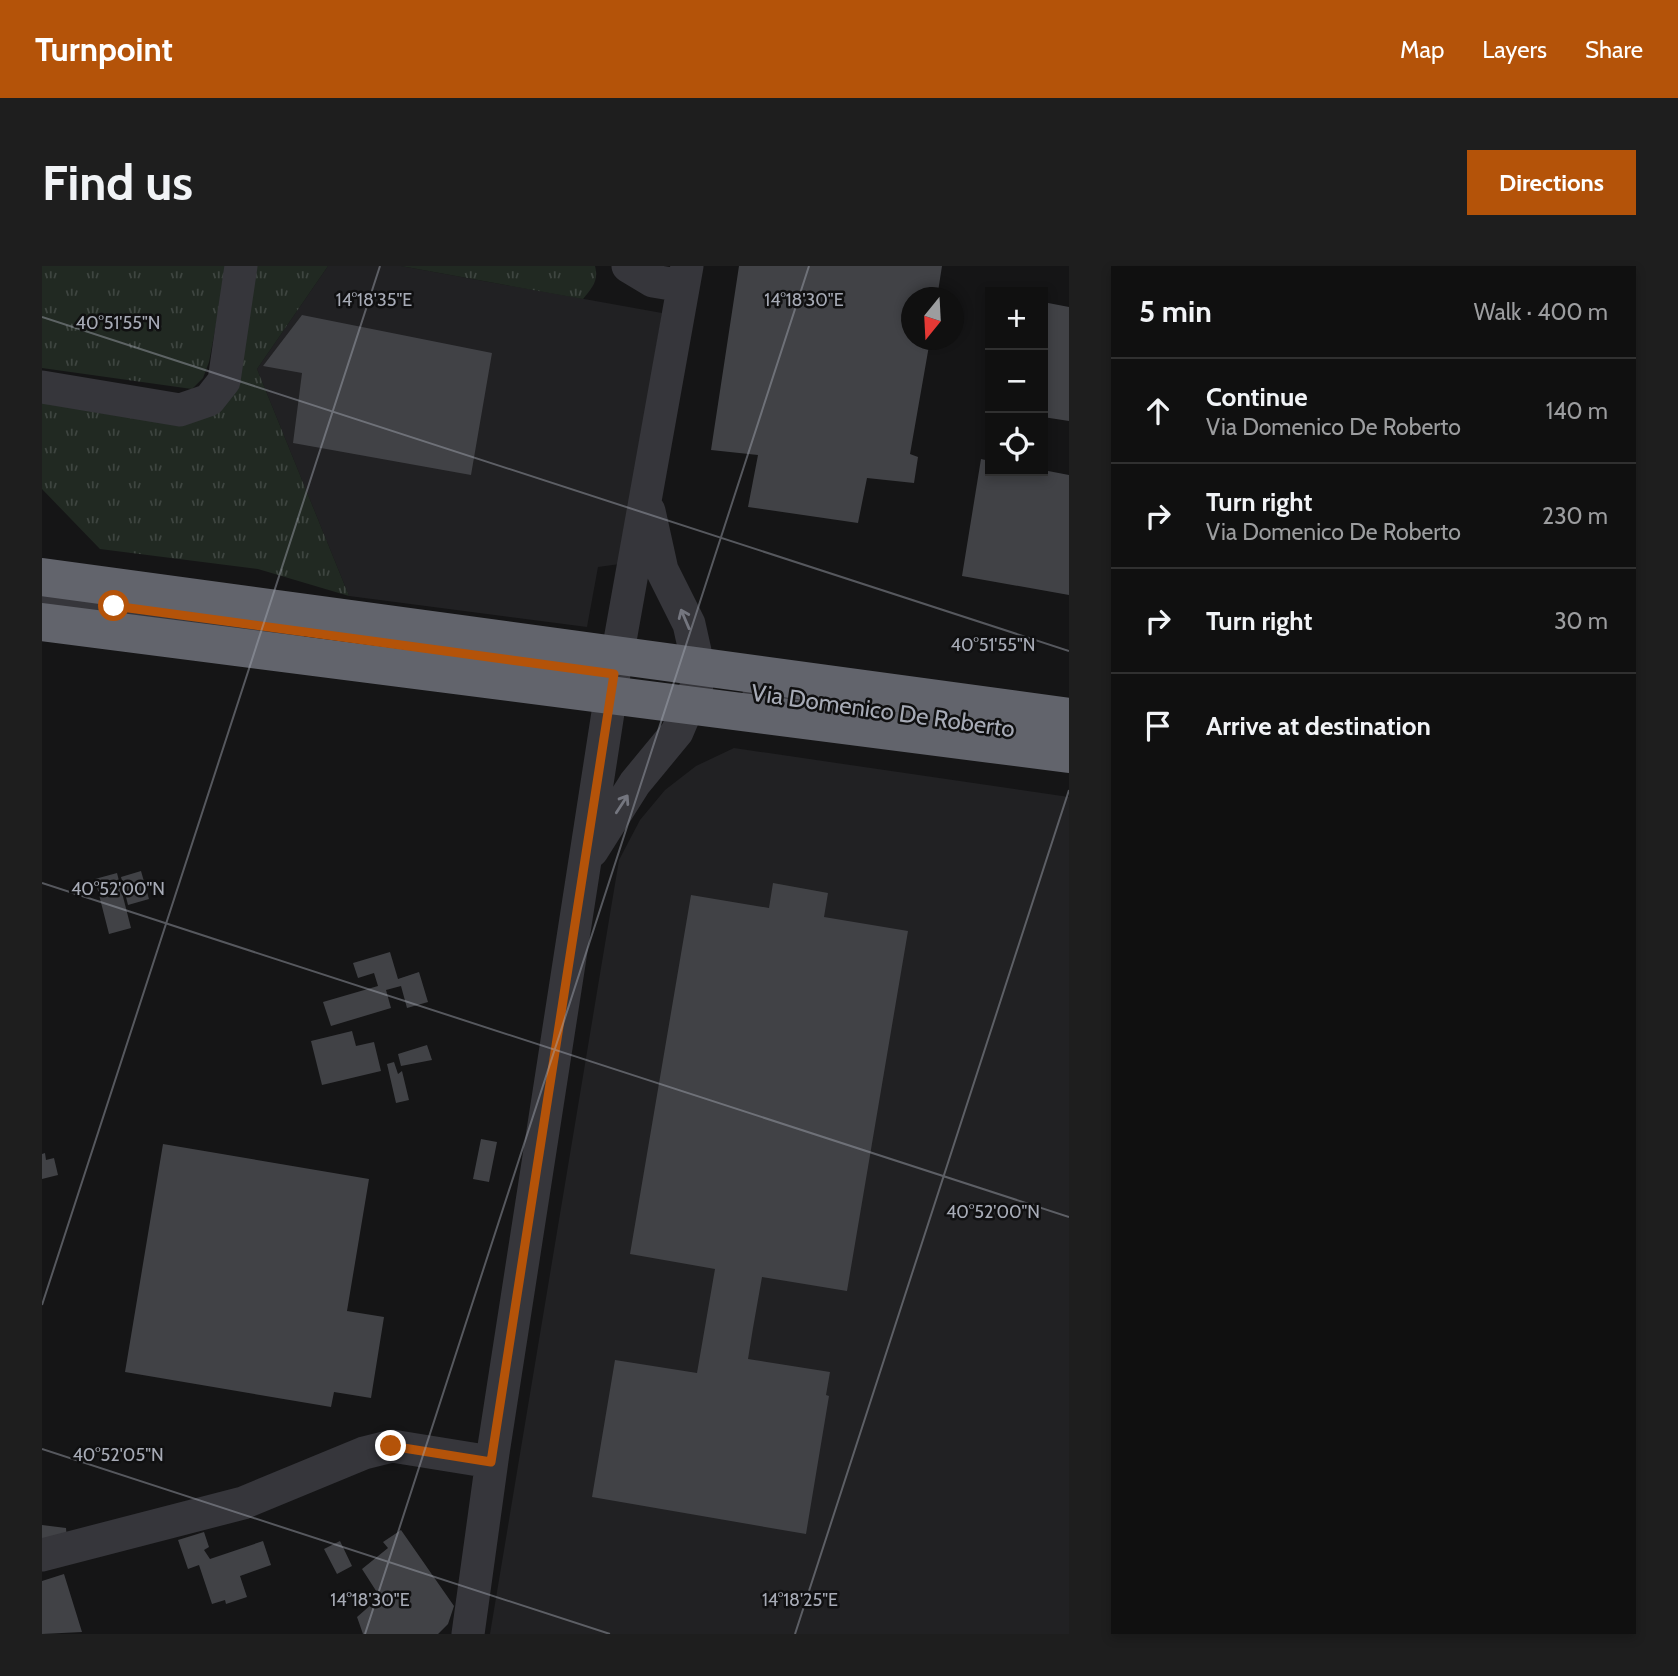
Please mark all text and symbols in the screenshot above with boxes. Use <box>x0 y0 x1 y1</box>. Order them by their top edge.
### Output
text: Turnpoint <box>35 29 173 69</box>
text: Map <box>1400 35 1444 64</box>
text: Layers <box>1482 35 1547 64</box>
text: Share <box>1585 35 1643 64</box>
button: Directions <box>1467 150 1636 215</box>
text: Find us <box>42 153 193 212</box>
north arrow <box>901 287 964 350</box>
map controls <box>985 287 1048 476</box>
button: + <box>985 287 1048 350</box>
text: 14°18'35"E <box>336 289 412 311</box>
text: 14°18'30"E <box>764 289 844 311</box>
text: 5 min <box>1139 293 1212 330</box>
text: Walk · 400 m <box>1474 298 1608 326</box>
text: 40°51'55"N <box>76 312 160 334</box>
button: − <box>985 350 1048 413</box>
text: Continue <box>1206 381 1308 413</box>
icon: ahead <box>1139 392 1177 430</box>
text: 140 m <box>1546 397 1608 425</box>
button: locate <box>985 413 1048 476</box>
text: Via Domenico De Roberto <box>1206 413 1461 441</box>
text: Turn right <box>1206 486 1312 518</box>
icon: right <box>1139 497 1177 535</box>
text: 230 m <box>1542 502 1608 530</box>
text: Via Domenico De Roberto <box>1206 518 1461 546</box>
route start <box>98 590 129 621</box>
icon: right <box>1139 602 1177 640</box>
text: Turn right <box>1206 605 1312 637</box>
text: 30 m <box>1554 607 1608 635</box>
one-way arrow <box>678 608 691 630</box>
text: 40°51'55"N <box>951 634 1035 656</box>
street label: Via Domenico De Roberto <box>749 678 1017 743</box>
icon: arrive <box>1139 707 1177 745</box>
text: Arrive at destination <box>1206 710 1431 742</box>
one-way arrow <box>615 795 629 815</box>
text: 40°52'00"N <box>71 878 165 900</box>
text: 40°52'00"N <box>946 1201 1040 1223</box>
route end <box>375 1430 406 1461</box>
text: 40°52'05"N <box>72 1444 164 1466</box>
text: 14°18'30"E <box>330 1589 410 1611</box>
text: 14°18'25"E <box>762 1589 838 1611</box>

